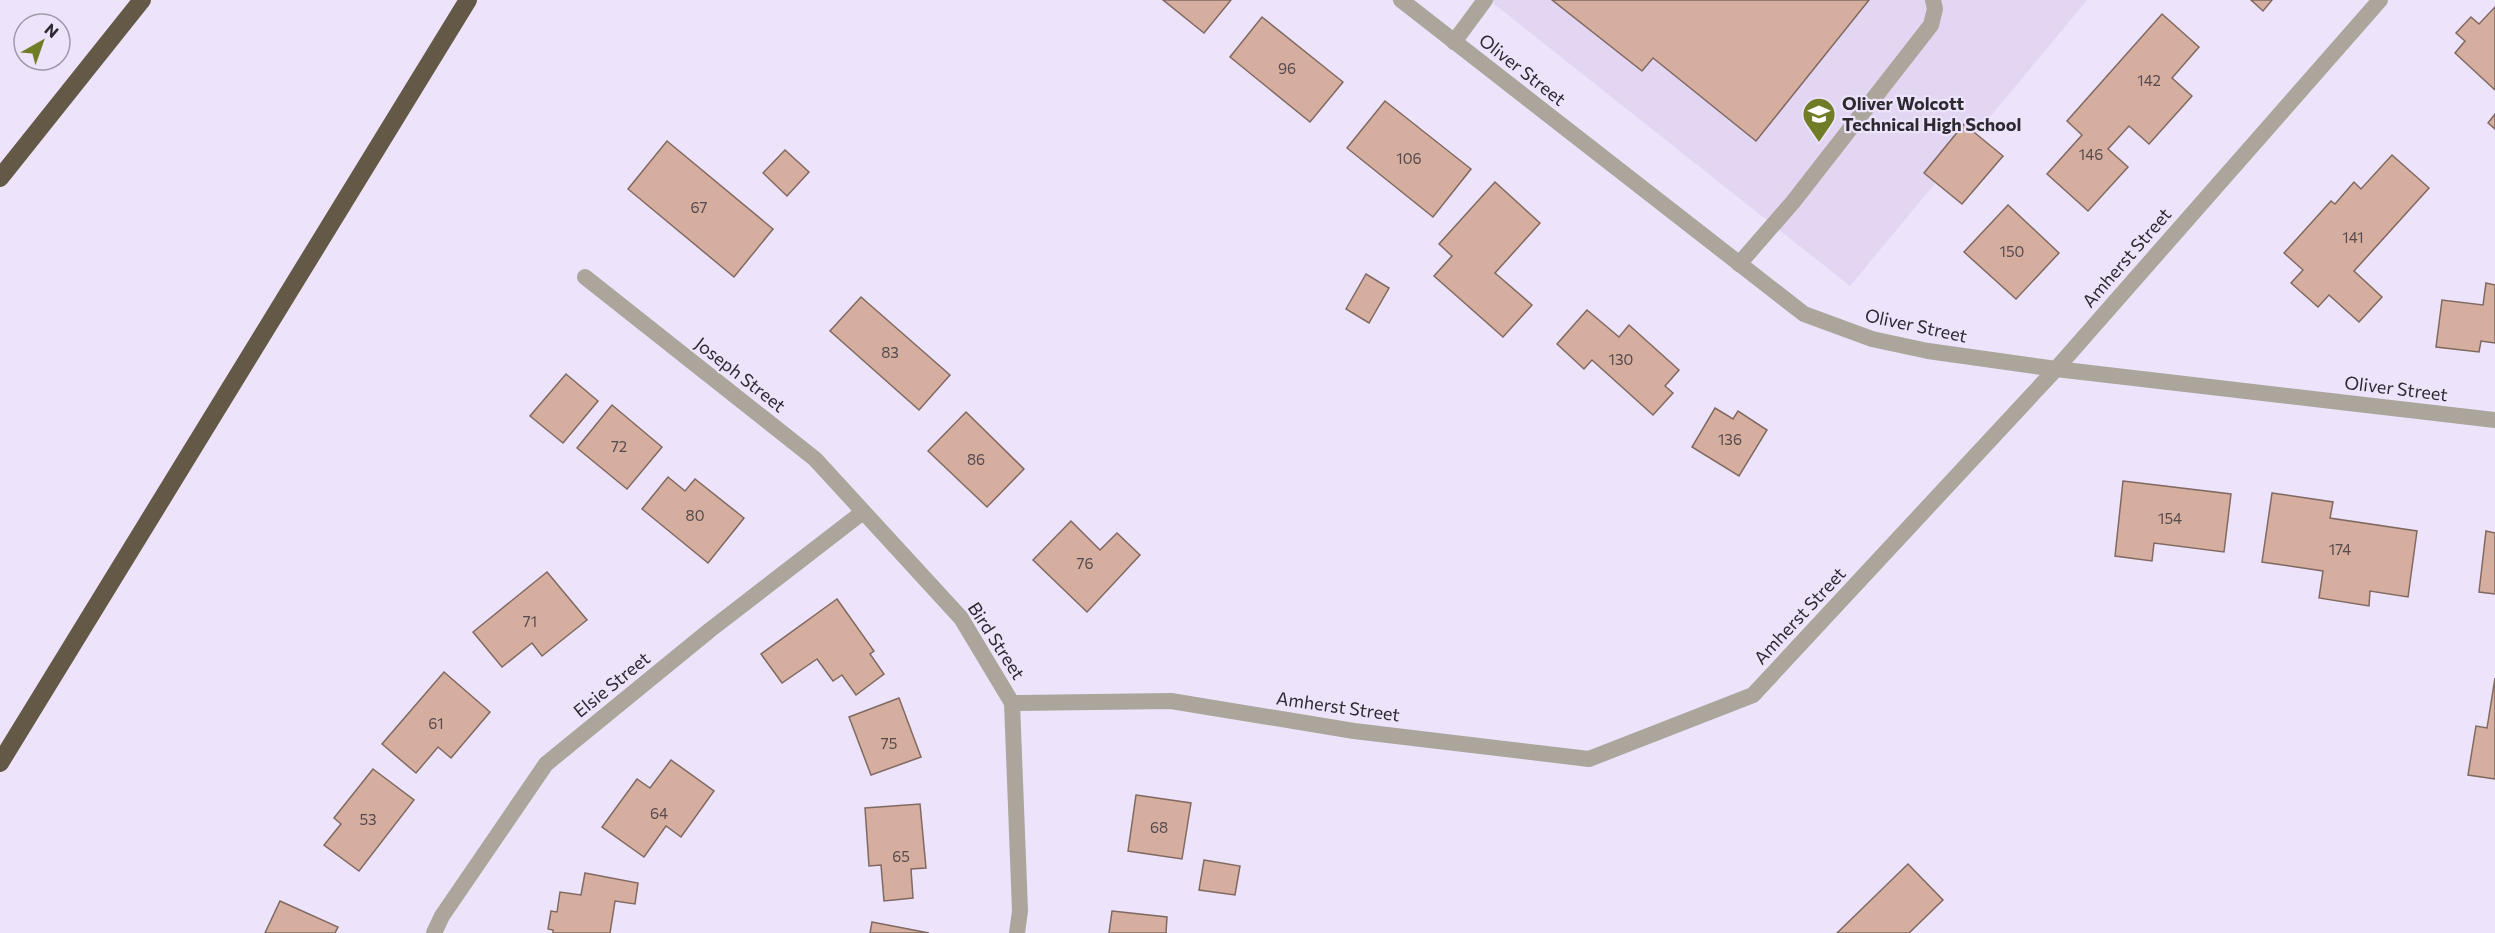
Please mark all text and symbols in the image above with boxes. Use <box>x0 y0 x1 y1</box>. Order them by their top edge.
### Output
north arrow <box>12 12 72 72</box>
text: N <box>41 19 63 41</box>
street label: Oliver Street <box>1475 29 1570 110</box>
house number: 96 <box>1278 59 1296 77</box>
house number: 142 <box>2137 71 2161 89</box>
place label: Oliver Wolcott Technical High School <box>1842 92 2022 135</box>
school or university icon: Oliver Wolcott Technical High School <box>1801 96 1837 143</box>
house number: 146 <box>2079 145 2103 163</box>
house number: 106 <box>1396 149 1422 167</box>
house number: 67 <box>691 198 708 216</box>
street label: Amherst Street <box>2077 203 2175 312</box>
house number: 141 <box>2342 228 2364 246</box>
house number: 150 <box>2000 242 2024 260</box>
street label: Oliver Street <box>1863 303 1969 347</box>
street label: Joseph Street <box>691 332 790 416</box>
house number: 83 <box>881 343 899 361</box>
house number: 130 <box>1609 350 1633 368</box>
street label: Oliver Street <box>2343 371 2449 405</box>
house number: 136 <box>1718 430 1742 448</box>
house number: 72 <box>611 437 627 455</box>
house number: 86 <box>967 450 985 468</box>
house number: 80 <box>686 506 704 524</box>
house number: 154 <box>2158 509 2182 527</box>
house number: 174 <box>2329 540 2351 558</box>
house number: 76 <box>1077 554 1093 572</box>
street label: Amherst Street <box>1749 562 1850 668</box>
street label: Bird Street <box>964 598 1030 683</box>
house number: 71 <box>523 612 537 630</box>
street label: Elsie Street <box>569 647 654 722</box>
street label: Amherst Street <box>1275 686 1401 726</box>
house number: 61 <box>428 714 444 732</box>
house number: 75 <box>881 734 897 752</box>
house number: 64 <box>650 804 668 822</box>
house number: 53 <box>359 810 377 828</box>
house number: 68 <box>1150 818 1168 836</box>
house number: 65 <box>892 847 910 865</box>

